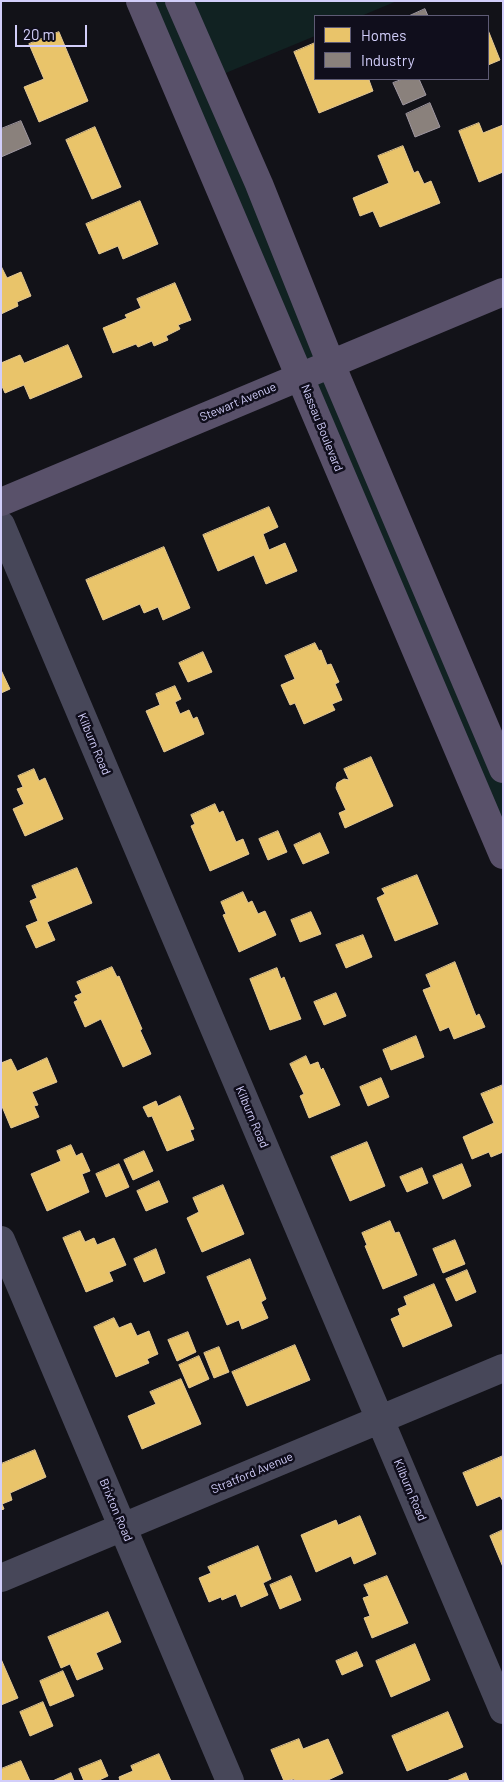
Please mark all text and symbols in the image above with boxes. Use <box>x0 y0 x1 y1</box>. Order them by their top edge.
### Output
scale bar <box>18 15 90 47</box>
legend <box>314 15 489 80</box>
text: 20 m <box>23 25 55 43</box>
text: Homes <box>361 26 406 44</box>
text: Industry <box>361 51 415 69</box>
street label: Stewart Avenue <box>198 379 278 425</box>
street label: Nassau Boulevard <box>298 382 346 474</box>
street label: Kilburn Road <box>74 711 114 777</box>
street label: Kilburn Road <box>232 1084 272 1150</box>
street label: Stratford Avenue <box>209 1449 295 1497</box>
street label: Kilburn Road <box>390 1457 430 1523</box>
street label: Brixton Road <box>96 1476 136 1544</box>

